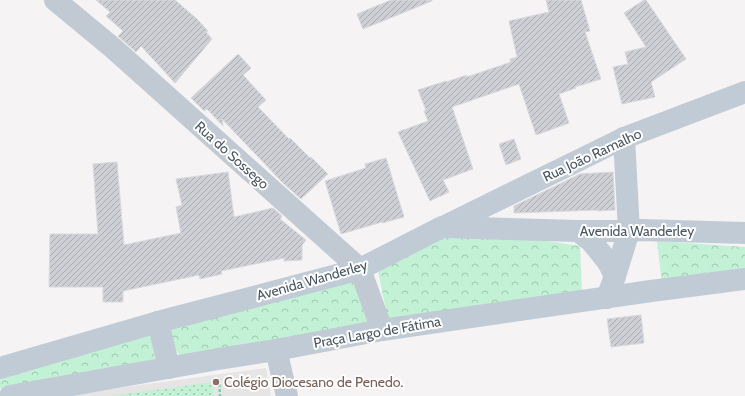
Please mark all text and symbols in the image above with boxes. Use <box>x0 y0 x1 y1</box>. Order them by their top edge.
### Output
street label: Rua do Sossego <box>191 117 273 193</box>
street label: Rua João Ramalho <box>540 124 644 186</box>
street label: Avenida Wanderley <box>580 222 694 240</box>
street label: Avenida Wanderley <box>254 256 370 304</box>
street label: Praça Largo de Fátima <box>312 312 442 352</box>
place label: Colégio Diocesano de Penedo. <box>224 373 403 391</box>
marker: Colégio Diocesano de Penedo. <box>211 377 221 387</box>

